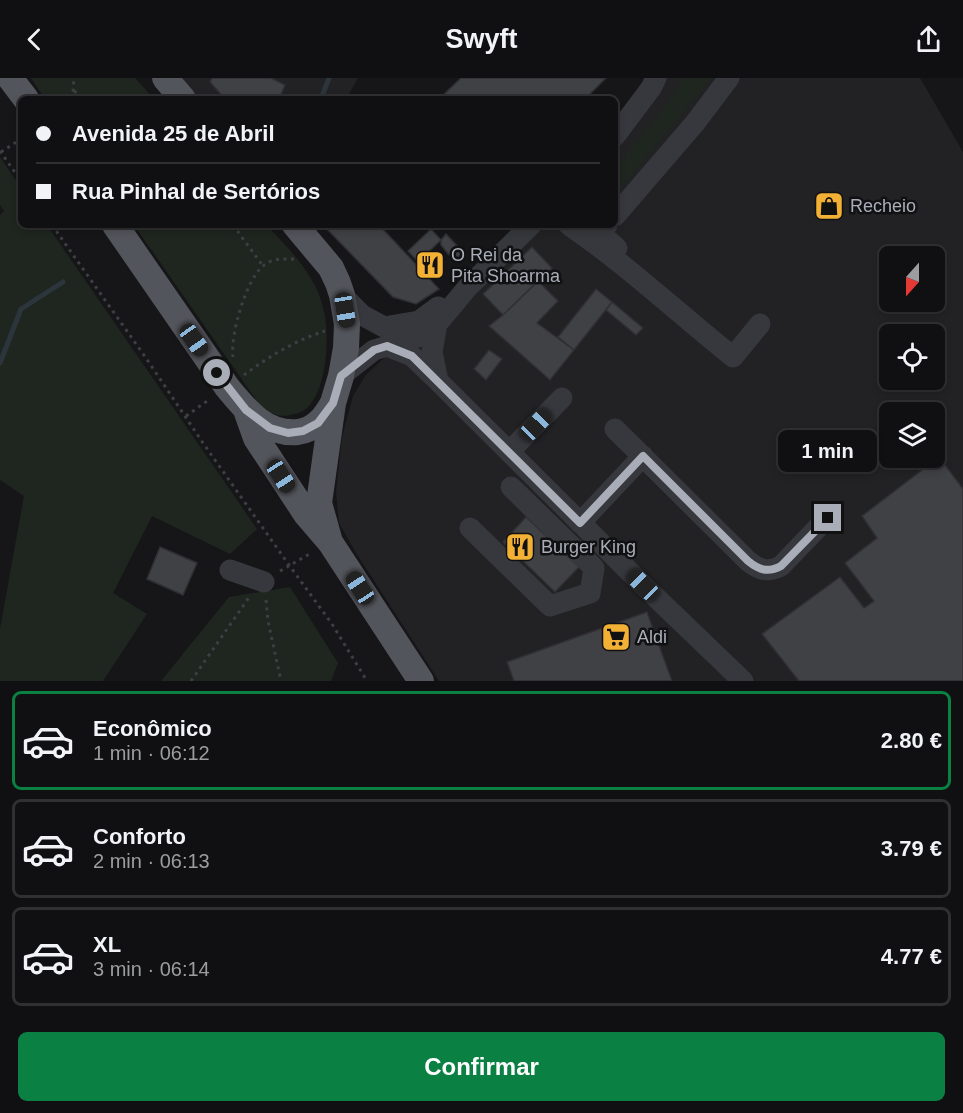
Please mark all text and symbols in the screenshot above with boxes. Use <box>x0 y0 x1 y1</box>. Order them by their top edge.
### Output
icon: back <box>18 23 51 56</box>
icon: share <box>912 23 945 56</box>
text: Swyft <box>445 24 518 54</box>
text: Avenida 25 de Abril <box>72 121 275 146</box>
text: Rua Pinhal de Sertórios <box>72 179 320 204</box>
shop icon: Recheio <box>813 190 845 222</box>
place label: Recheio <box>850 196 916 216</box>
place label: O Rei da Pita Shoarma <box>451 245 561 286</box>
north arrow <box>879 246 945 312</box>
map controls <box>879 246 945 468</box>
restaurant icon: O Rei da Pita Shoarma <box>414 249 446 281</box>
car <box>333 291 357 329</box>
car <box>176 320 212 360</box>
button: locate <box>879 324 945 390</box>
route start <box>203 359 230 386</box>
button: layers <box>879 402 945 468</box>
car <box>517 406 555 444</box>
callout: 1 min <box>778 431 878 473</box>
text: 1 min <box>801 440 854 462</box>
car <box>264 456 298 496</box>
route end <box>814 504 841 531</box>
restaurant icon: Burger King <box>504 531 536 563</box>
place label: Burger King <box>541 537 636 557</box>
car <box>624 566 662 604</box>
car <box>343 568 377 608</box>
supermarket icon: Aldi <box>600 621 632 653</box>
place label: Aldi <box>637 627 667 647</box>
icon: car <box>21 714 75 768</box>
text: Econômico <box>93 716 212 741</box>
text: 2.80 € <box>881 728 942 753</box>
text: 1 min · 06:12 <box>93 742 210 764</box>
icon: car <box>21 822 75 876</box>
text: Conforto <box>93 824 186 849</box>
text: 3.79 € <box>881 836 942 861</box>
text: 2 min · 06:13 <box>93 850 210 872</box>
icon: car <box>21 930 75 984</box>
text: XL <box>93 932 121 957</box>
text: 4.77 € <box>881 944 942 969</box>
text: 3 min · 06:14 <box>93 958 210 980</box>
button: Confirmar <box>18 1032 945 1101</box>

